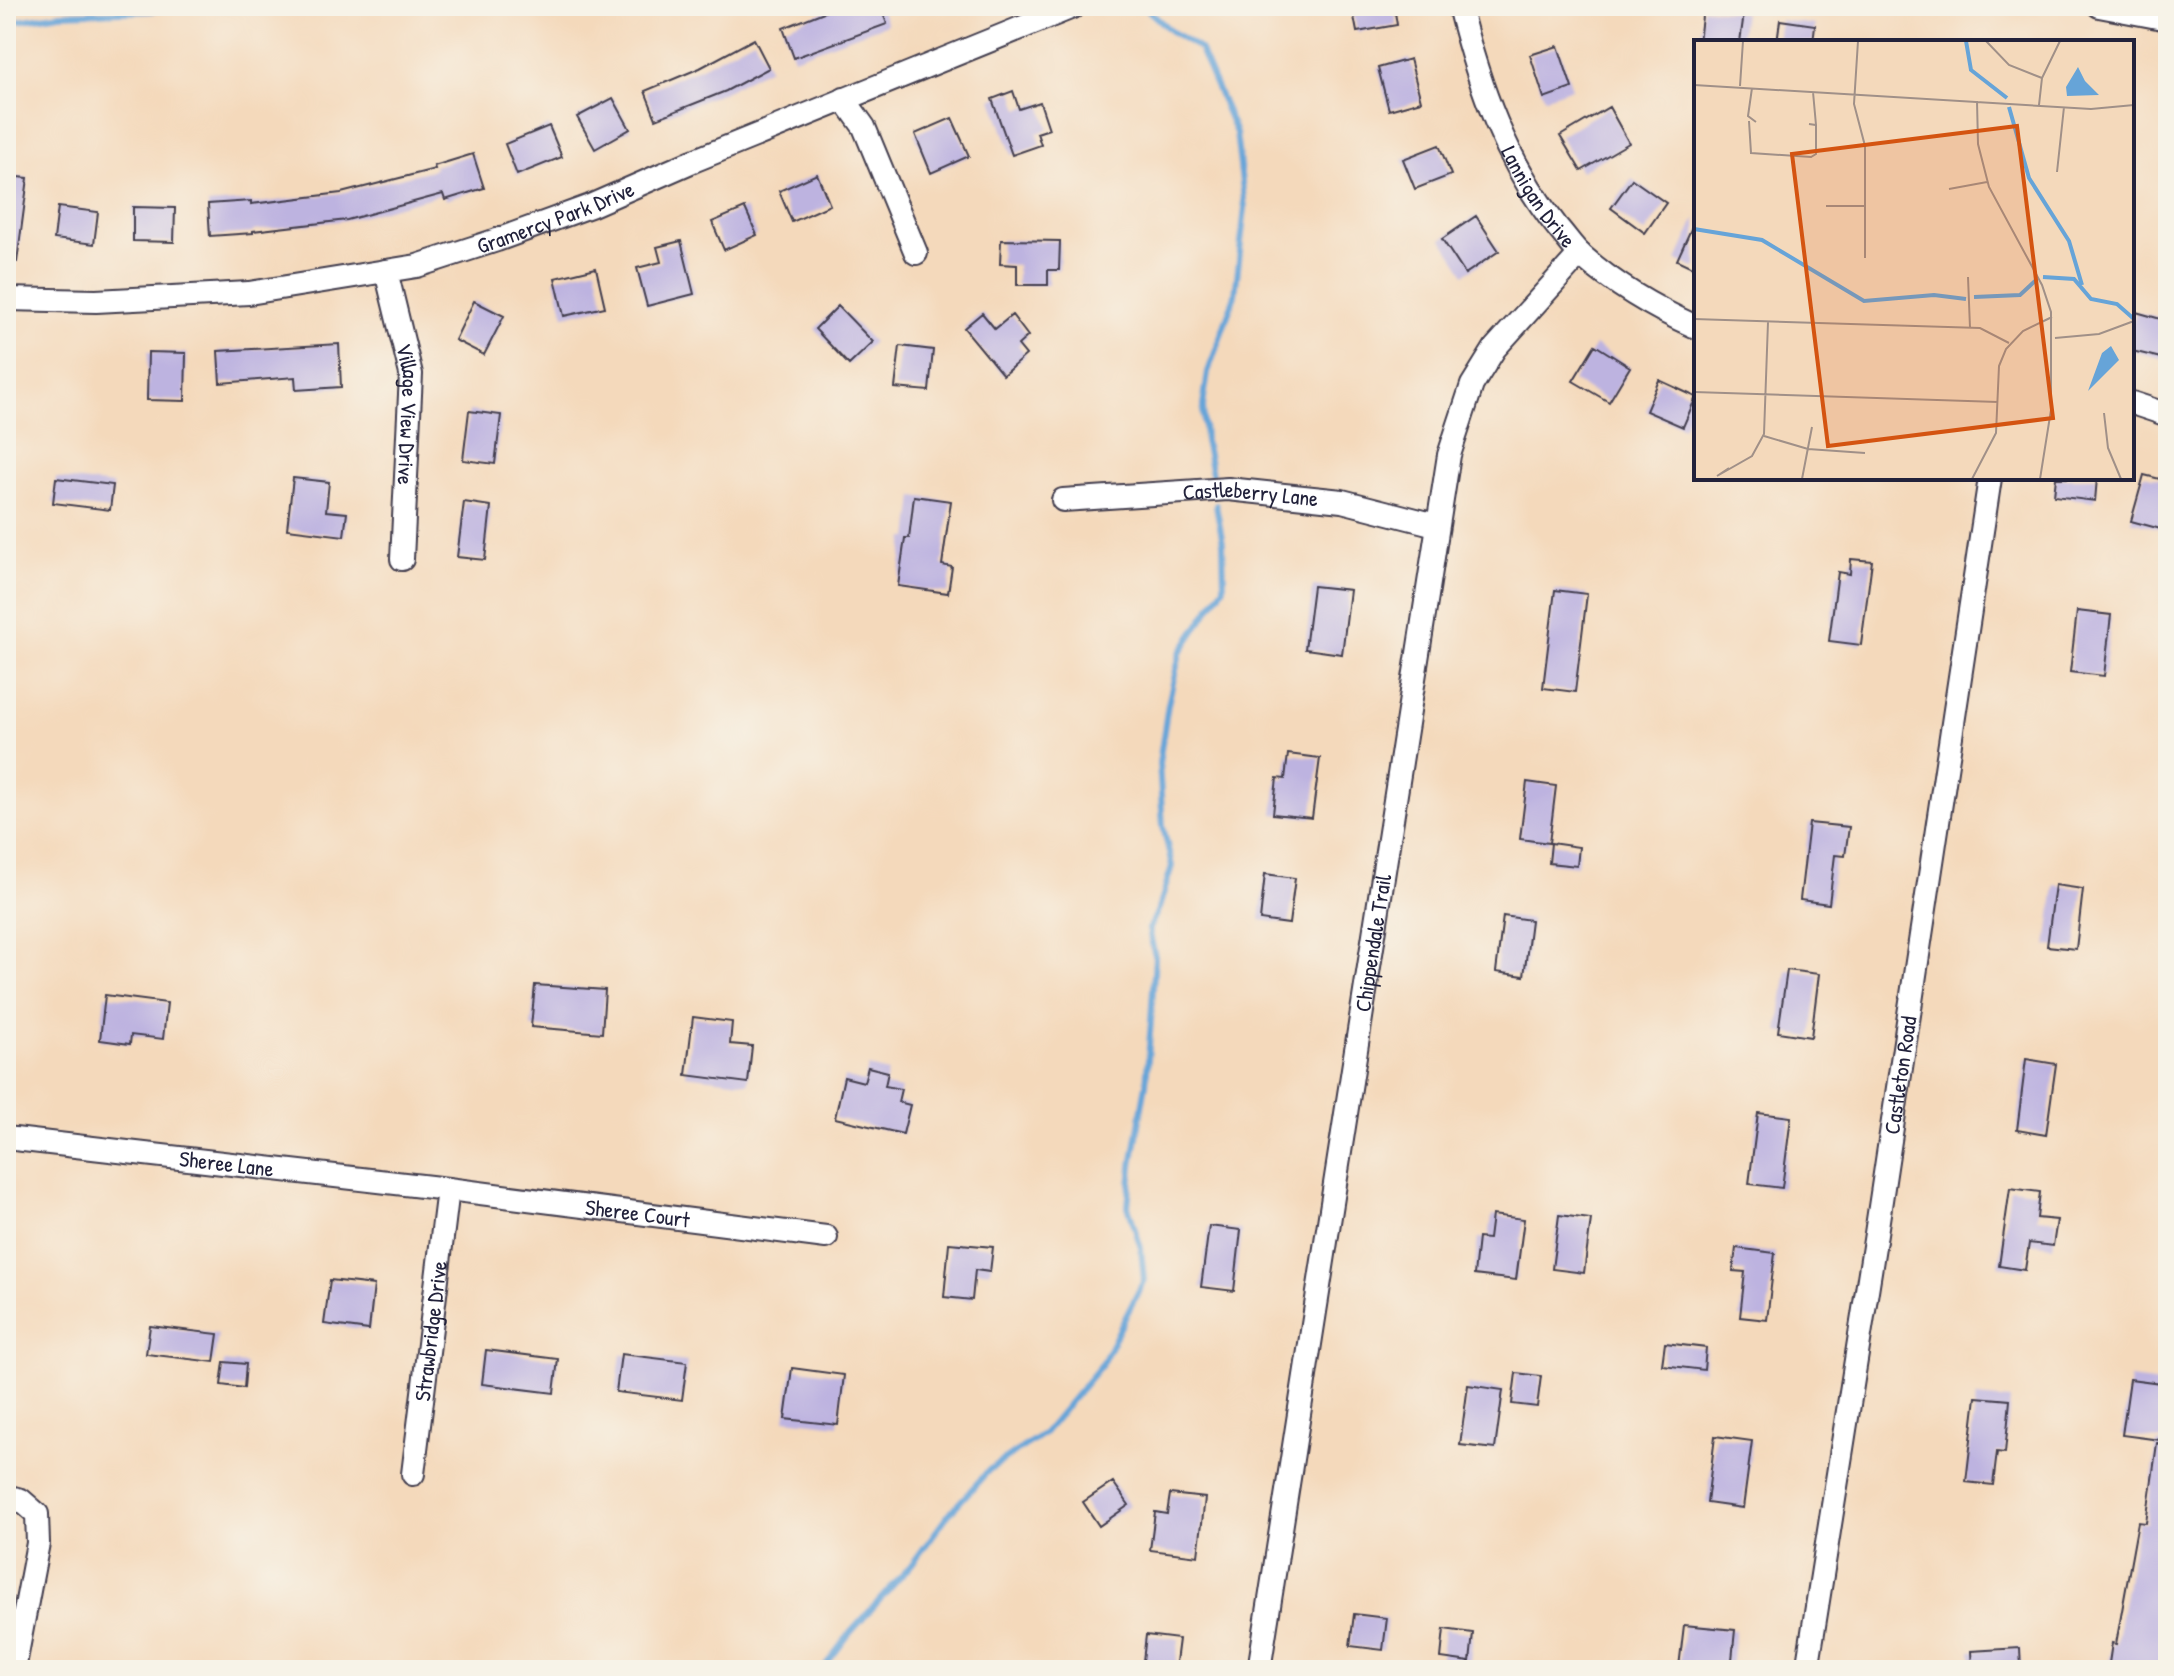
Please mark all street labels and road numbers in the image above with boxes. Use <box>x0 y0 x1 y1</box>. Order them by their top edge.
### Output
street label: Lannigan Drive <box>1494 141 1583 254</box>
street label: Gramercy Park Drive <box>473 174 639 261</box>
street label: Village View Drive <box>389 340 426 486</box>
street label: Castleberry Lane <box>1182 474 1320 513</box>
street label: Chippendale Trail <box>1347 872 1398 1014</box>
street label: Castleton Road <box>1876 1014 1924 1136</box>
street label: Sheree Lane <box>178 1143 276 1184</box>
street label: Sheree Court <box>584 1192 692 1235</box>
street label: Strawbridge Drive <box>407 1259 454 1403</box>

